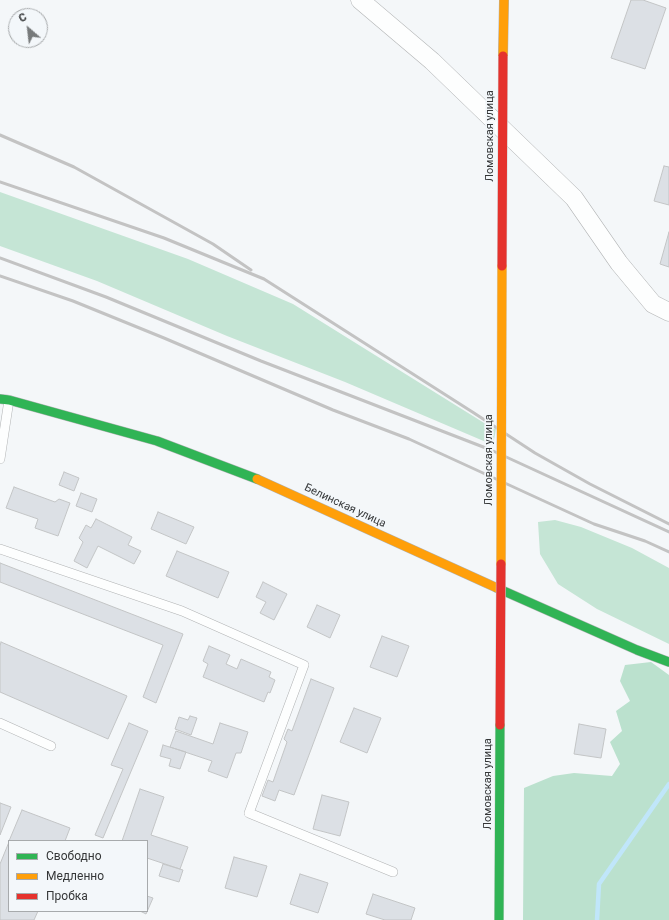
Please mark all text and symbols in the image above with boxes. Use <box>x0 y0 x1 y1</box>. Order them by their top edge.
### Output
north arrow <box>8 8 48 48</box>
text: С <box>16 10 29 25</box>
street label: Ломовская улица <box>483 90 497 182</box>
street label: Ломовская улица <box>482 414 496 506</box>
street label: Белинская улица <box>302 481 388 531</box>
street label: Ломовская улица <box>481 738 495 830</box>
legend <box>8 840 148 912</box>
text: Свободно <box>46 849 102 863</box>
text: Медленно <box>46 869 104 883</box>
text: Пробка <box>46 889 88 903</box>

